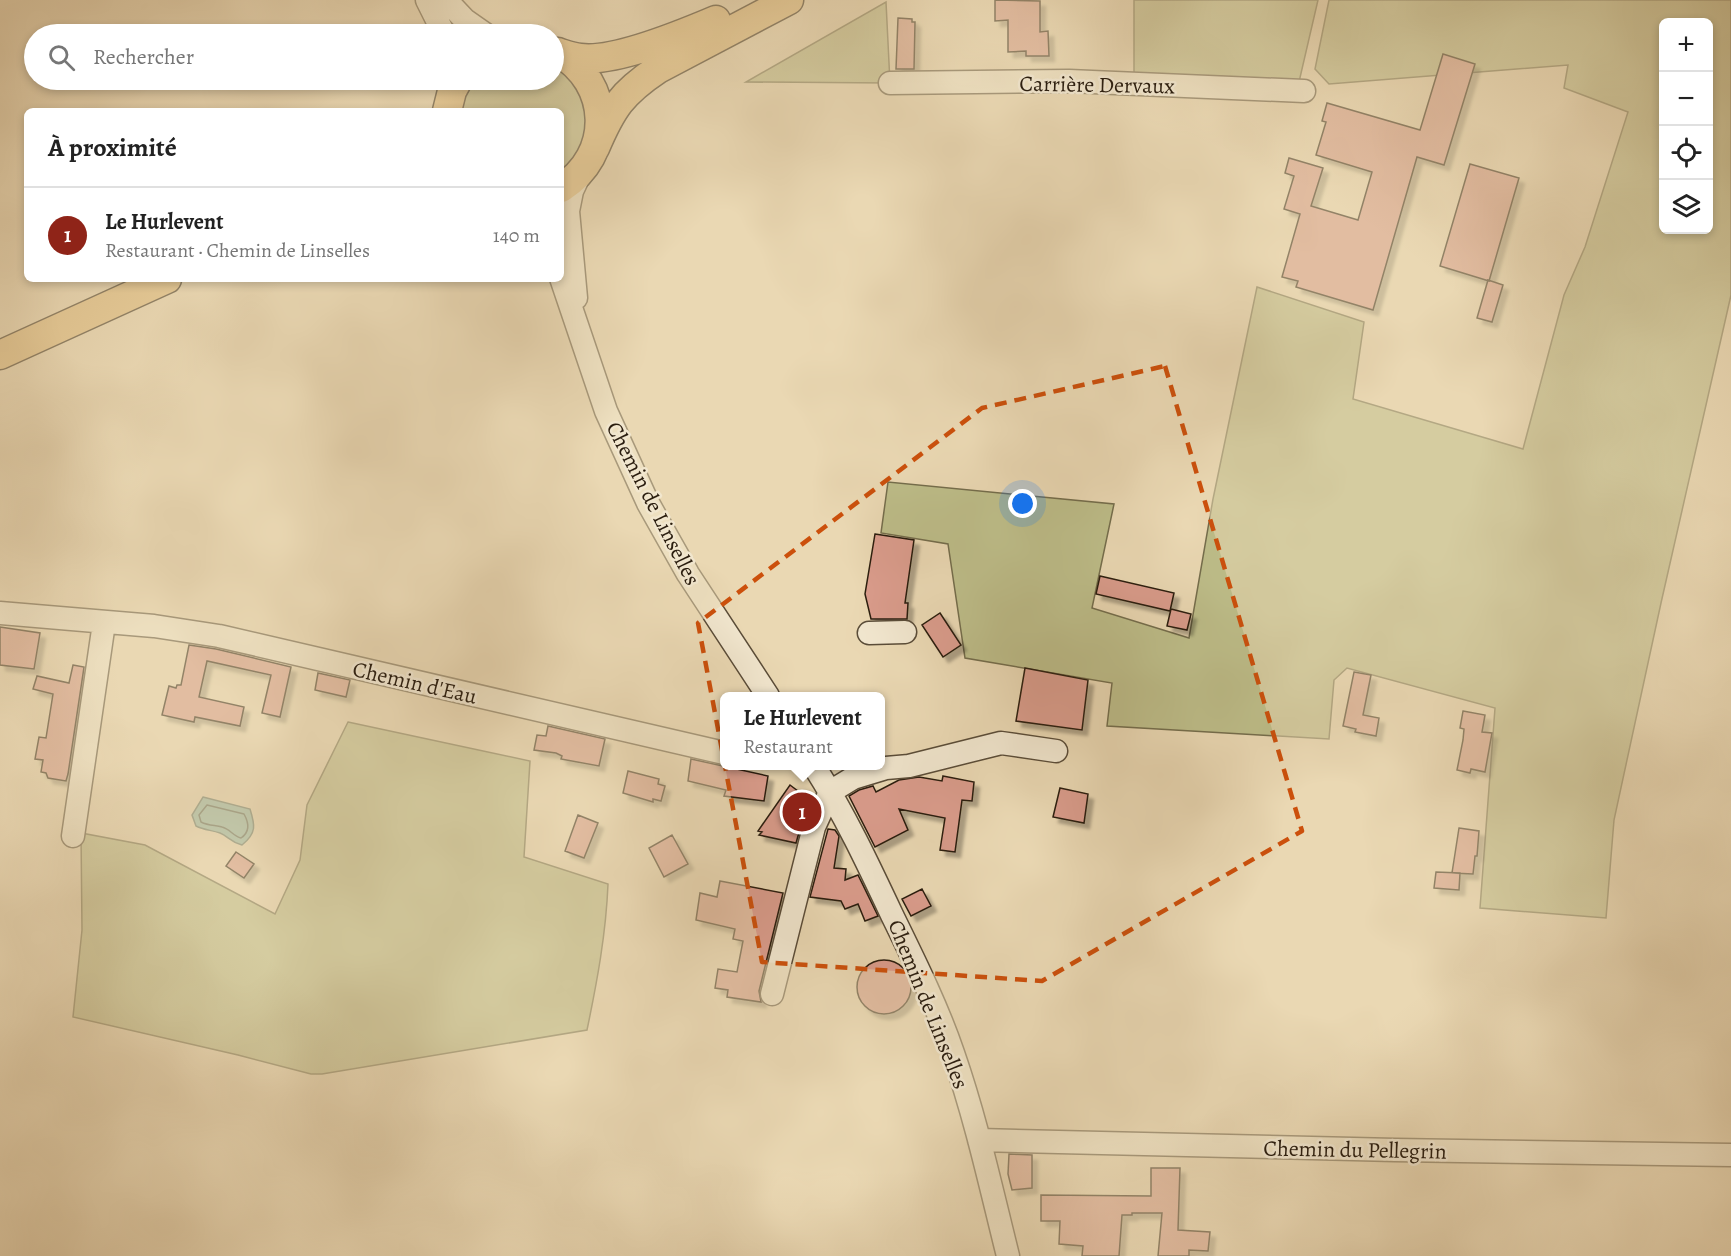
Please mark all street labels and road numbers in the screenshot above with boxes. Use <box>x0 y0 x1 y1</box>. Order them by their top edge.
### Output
street label: Carrière Dervaux <box>1019 69 1176 101</box>
street label: Chemin de Linselles <box>599 417 707 590</box>
street label: Chemin d'Eau <box>350 654 480 712</box>
street label: Chemin de Linselles <box>880 915 976 1093</box>
street label: Chemin du Pellegrin <box>1263 1133 1447 1167</box>

